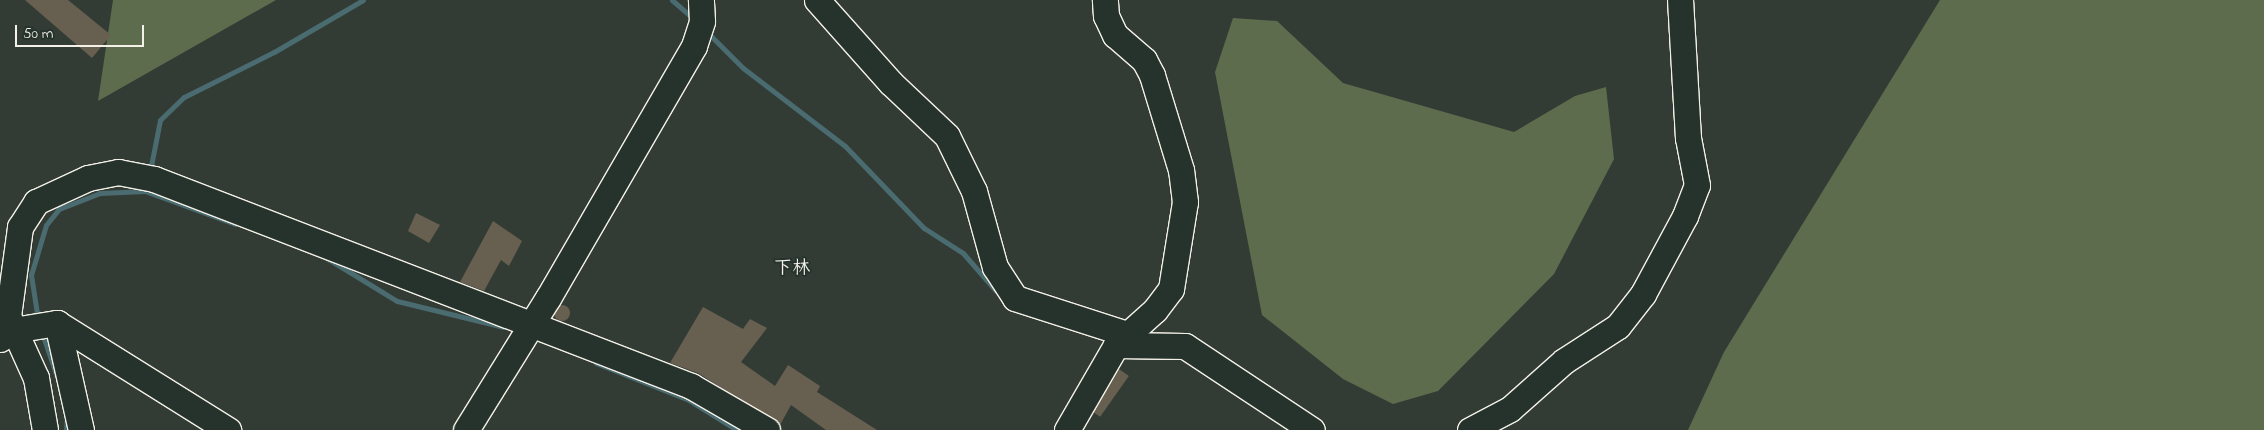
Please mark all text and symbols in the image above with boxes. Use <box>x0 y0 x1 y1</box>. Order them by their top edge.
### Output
scale bar <box>18 15 146 47</box>
text: 50 m <box>23 23 53 45</box>
district label: 下林 <box>774 258 810 280</box>

